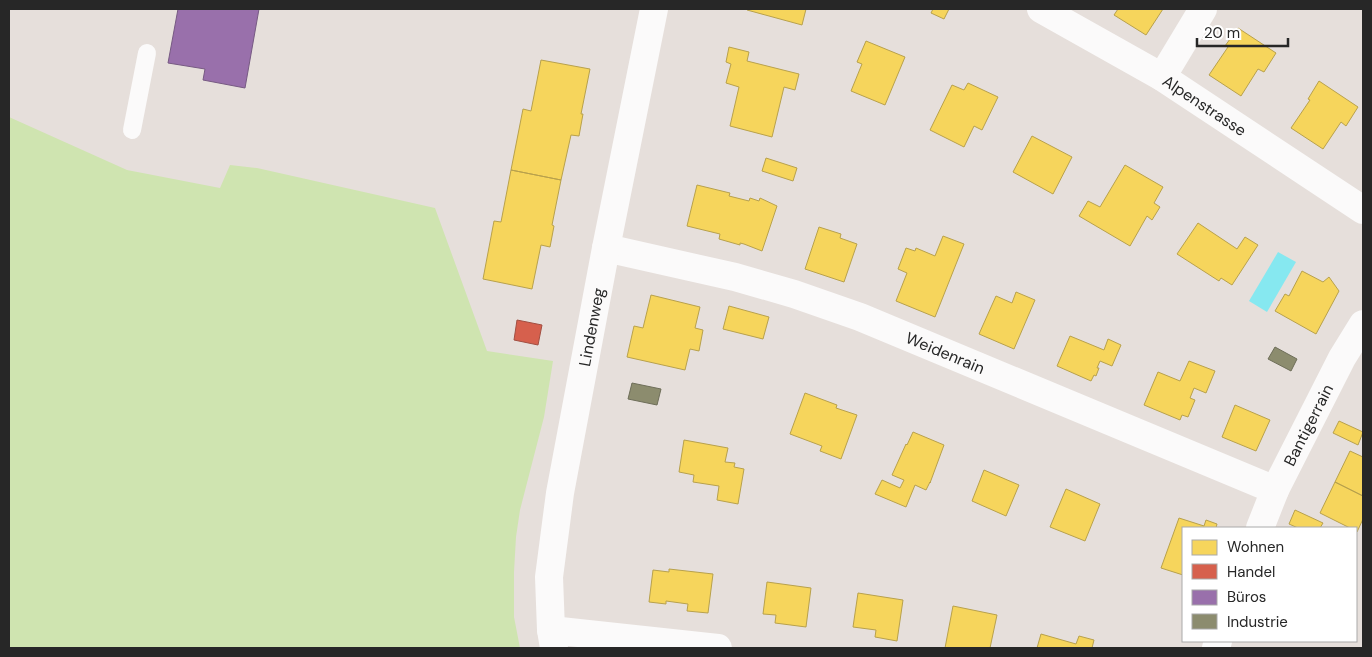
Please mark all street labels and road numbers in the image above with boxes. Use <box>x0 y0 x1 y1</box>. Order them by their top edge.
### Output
street label: Alpenstrasse <box>1159 70 1251 141</box>
street label: Lindenweg <box>574 286 609 368</box>
street label: Weidenrain <box>903 327 988 378</box>
street label: Bantigerrain <box>1279 380 1338 469</box>

